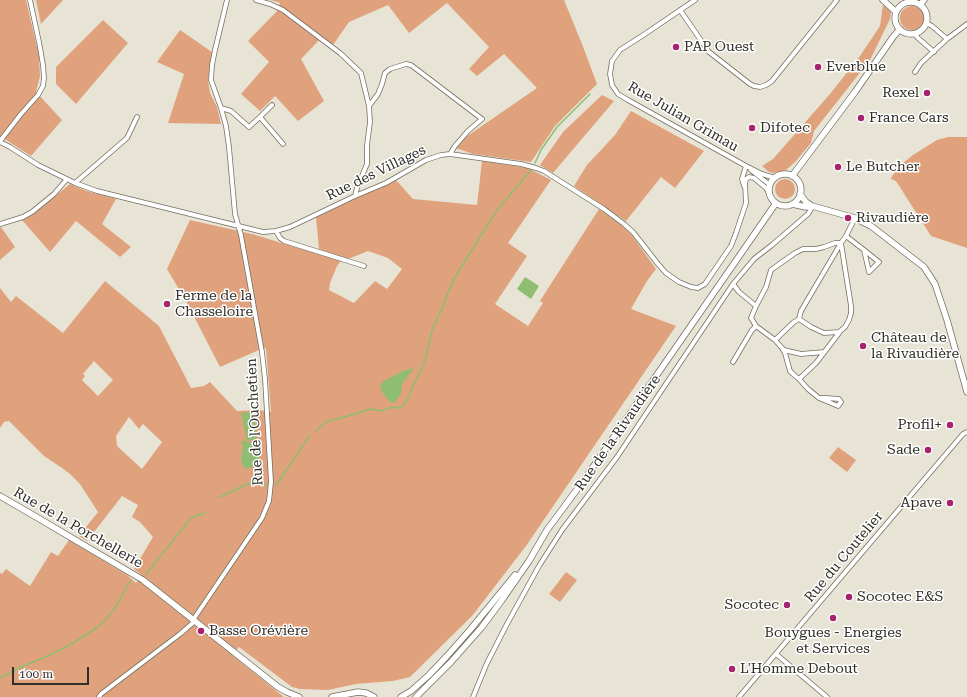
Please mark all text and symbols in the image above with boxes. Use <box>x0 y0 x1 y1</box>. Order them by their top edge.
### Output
place label: PAP Ouest <box>684 39 754 55</box>
marker: PAP Ouest <box>671 42 681 52</box>
place label: Everblue <box>826 59 886 75</box>
marker: Everblue <box>813 62 823 72</box>
street label: Rue Julian Grimau <box>625 78 741 156</box>
place label: Rexel <box>882 85 919 101</box>
marker: Rexel <box>922 88 932 98</box>
place label: France Cars <box>869 110 949 126</box>
marker: France Cars <box>856 113 866 123</box>
place label: Difotec <box>760 120 810 136</box>
marker: Difotec <box>747 123 757 133</box>
street label: Rue des Villages <box>323 142 429 204</box>
place label: Le Butcher <box>846 159 919 175</box>
marker: Le Butcher <box>833 162 843 172</box>
place label: Rivaudière <box>856 210 929 226</box>
marker: Rivaudière <box>843 213 853 223</box>
place label: Ferme de la Chasseloire <box>175 288 253 320</box>
marker: Ferme de la Chasseloire <box>162 299 172 309</box>
place label: Château de la Rivaudière <box>871 330 959 362</box>
marker: Château de la Rivaudière <box>858 341 868 351</box>
street label: Rue de l'Ouchetien <box>243 358 267 486</box>
street label: Rue de la Rivaudière <box>572 372 664 494</box>
place label: Profil+ <box>897 417 942 433</box>
marker: Profil+ <box>945 420 955 430</box>
place label: Sade <box>887 442 920 458</box>
marker: Sade <box>923 445 933 455</box>
street label: Rue de la Porchellerie <box>10 484 146 572</box>
place label: Apave <box>901 495 942 511</box>
marker: Apave <box>945 498 955 508</box>
street label: Rue du Coutelier <box>801 508 887 606</box>
place label: Socotec E&S <box>857 589 943 605</box>
marker: Socotec E&S <box>844 592 854 602</box>
place label: Socotec <box>724 597 779 613</box>
marker: Socotec <box>782 600 792 610</box>
marker: Bouygues - Energies et Services <box>828 613 838 623</box>
place label: Basse Orévière <box>209 623 308 639</box>
place label: Bouygues - Energies et Services <box>764 625 902 658</box>
marker: Basse Orévière <box>196 626 206 636</box>
scale bar <box>14 659 91 685</box>
place label: L'Homme Debout <box>740 661 858 677</box>
marker: L'Homme Debout <box>727 664 737 674</box>
text: 100 m <box>19 667 53 681</box>

